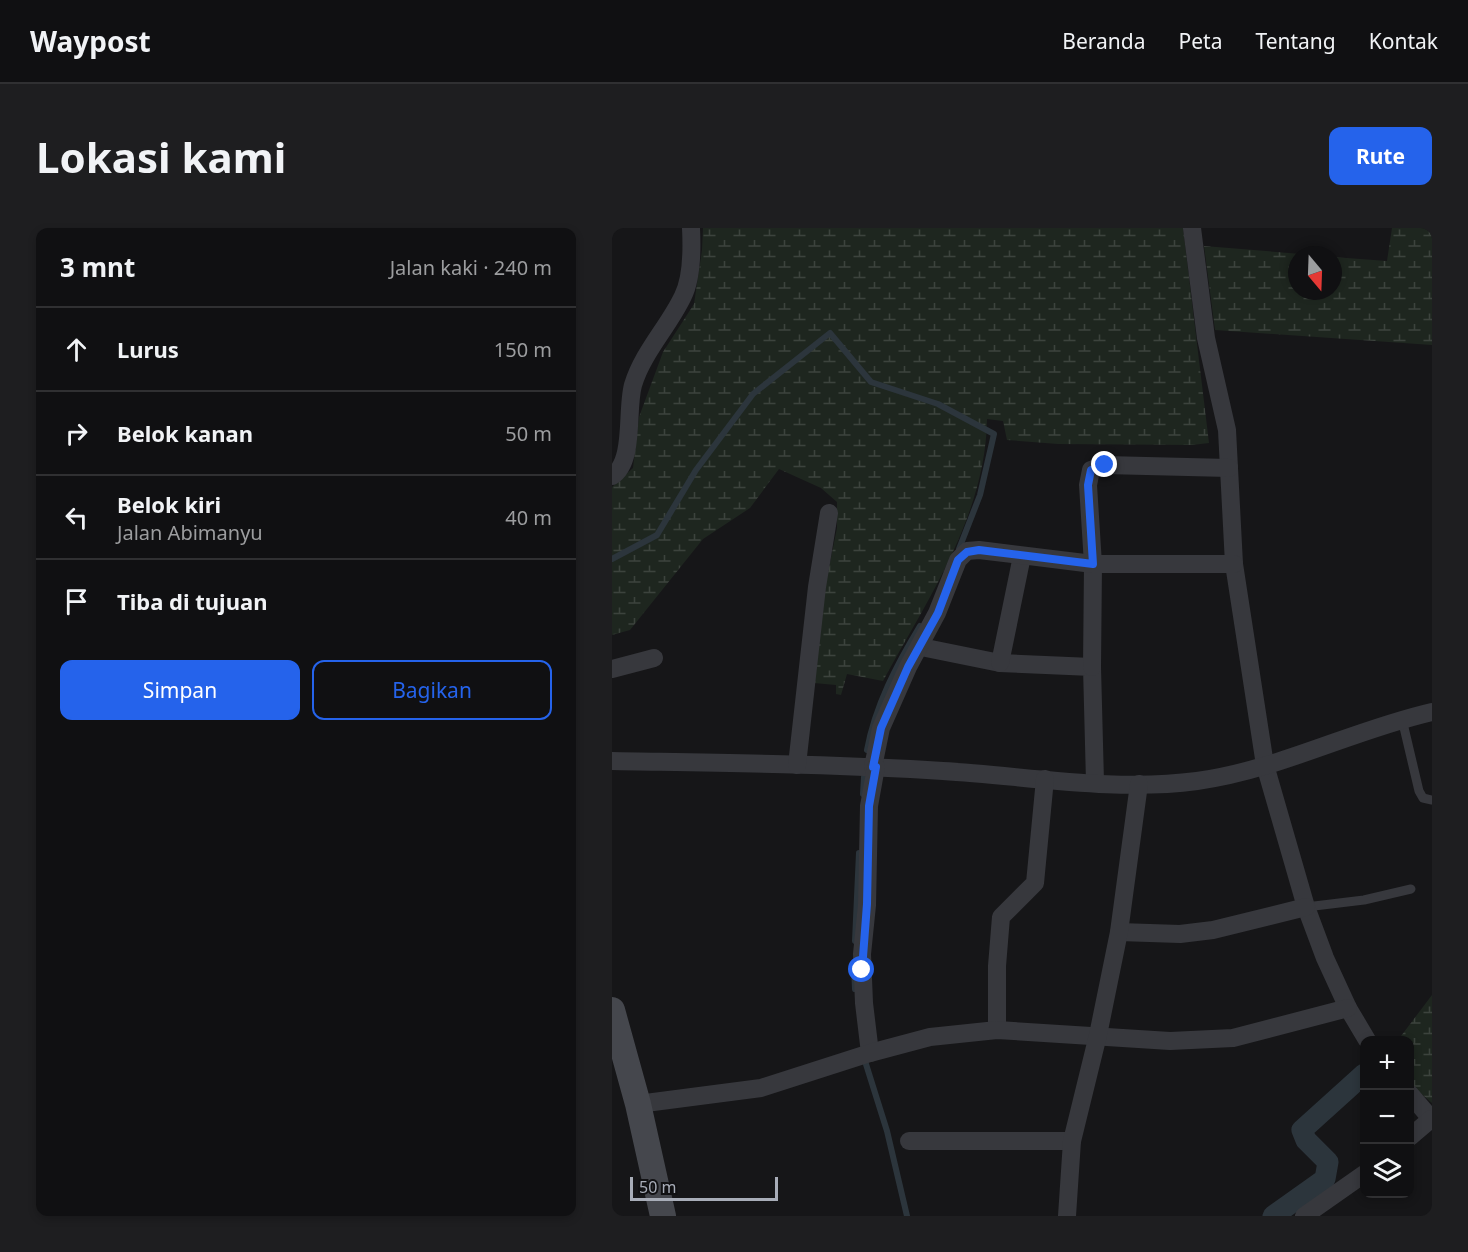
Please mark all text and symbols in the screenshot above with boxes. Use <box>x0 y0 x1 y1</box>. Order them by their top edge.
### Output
text: Waypost <box>30 22 151 60</box>
text: Beranda <box>1062 27 1146 55</box>
text: Peta <box>1179 27 1222 55</box>
text: Tentang <box>1255 27 1336 55</box>
text: Kontak <box>1369 27 1438 55</box>
button: Rute <box>1329 127 1432 185</box>
text: Lokasi kami <box>36 128 286 185</box>
north arrow <box>1288 246 1342 300</box>
text: 3 mnt <box>60 249 135 285</box>
text: Jalan kaki · 240 m <box>390 254 552 281</box>
icon: ahead <box>60 333 93 366</box>
text: Lurus <box>117 334 179 364</box>
text: 150 m <box>494 336 552 363</box>
icon: right <box>60 417 93 450</box>
text: Belok kanan <box>117 418 253 448</box>
text: 50 m <box>505 420 552 447</box>
route end <box>1091 451 1117 477</box>
text: Belok kiri <box>117 489 221 519</box>
icon: left <box>60 501 93 534</box>
text: 40 m <box>505 504 552 531</box>
text: Jalan Abimanyu <box>117 519 263 546</box>
icon: arrive <box>60 585 93 618</box>
text: Tiba di tujuan <box>117 586 267 616</box>
button: Simpan <box>60 660 300 720</box>
button: Bagikan <box>312 660 552 720</box>
route start <box>848 956 874 982</box>
map controls <box>1360 1036 1414 1198</box>
button: + <box>1360 1036 1414 1090</box>
button: − <box>1360 1090 1414 1144</box>
button: layers <box>1360 1144 1414 1198</box>
scale bar <box>630 1174 778 1202</box>
text: 50 m <box>639 1176 676 1198</box>

